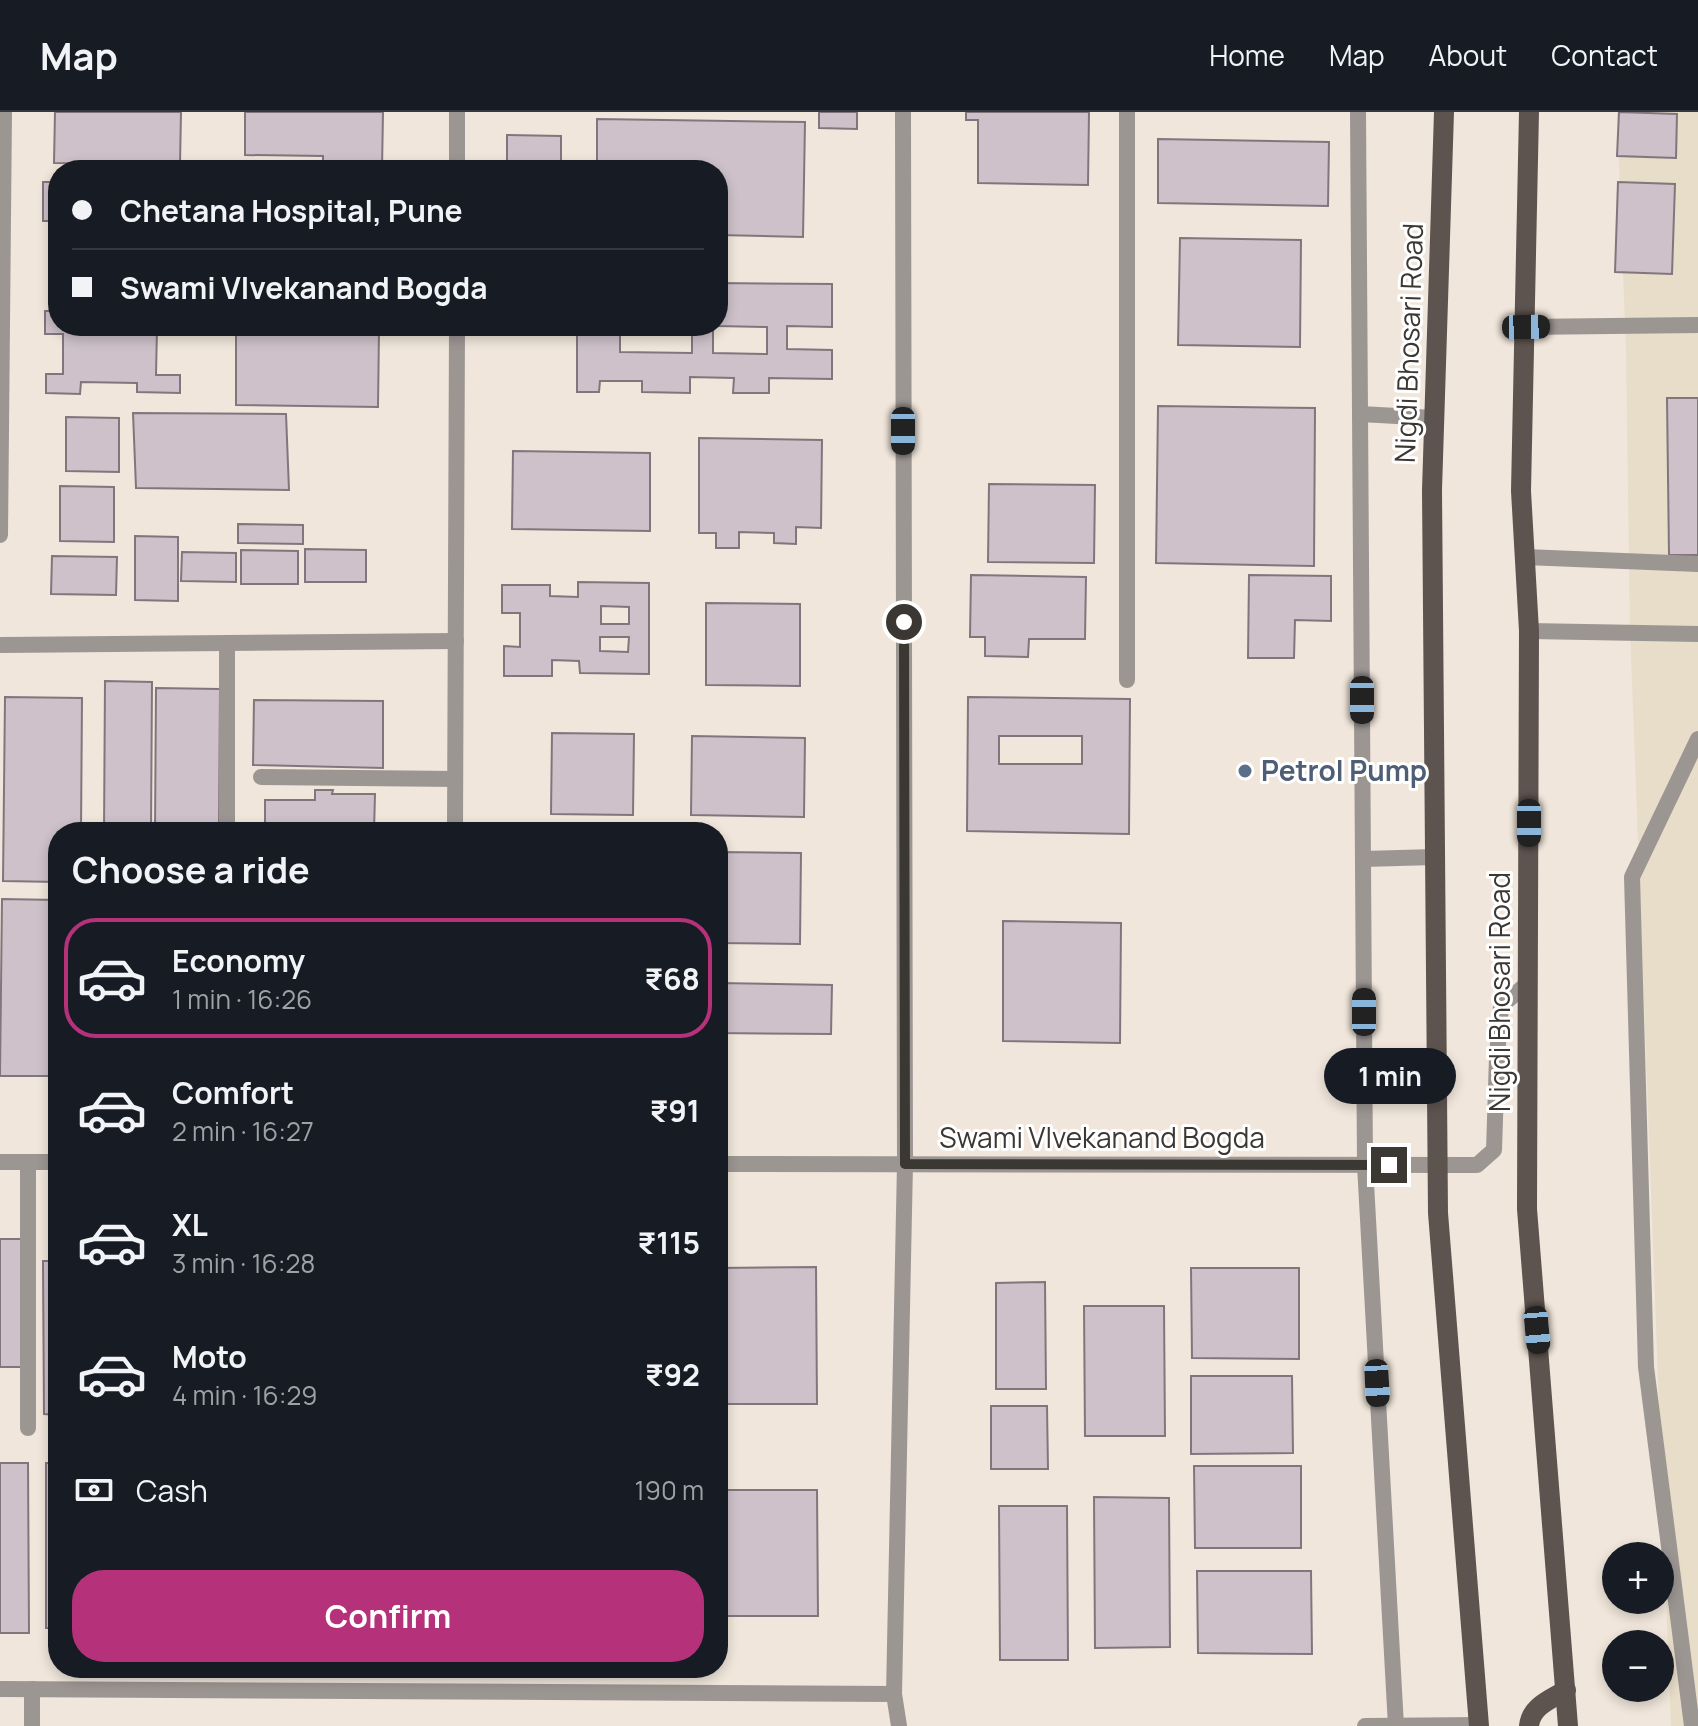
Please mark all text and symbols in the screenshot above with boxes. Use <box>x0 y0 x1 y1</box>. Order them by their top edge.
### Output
text: Map <box>40 29 118 81</box>
text: Home <box>1209 36 1285 74</box>
text: Map <box>1329 36 1385 74</box>
text: About <box>1429 36 1507 74</box>
text: Contact <box>1551 36 1658 74</box>
text: Chetana Hospital, Pune <box>120 190 463 231</box>
street label: Nigdi Bhosari Road <box>1385 222 1431 464</box>
text: Swami VIvekanand Bogda <box>120 267 487 308</box>
car <box>1502 315 1550 339</box>
car <box>891 407 915 455</box>
route start <box>886 604 922 640</box>
car <box>1350 676 1374 724</box>
place label: Petrol Pump <box>1261 751 1427 789</box>
marker: Petrol Pump <box>1236 762 1254 780</box>
car <box>1517 799 1541 847</box>
text: Choose a ride <box>72 845 310 894</box>
street label: Nigdi Bhosari Road <box>1480 872 1518 1112</box>
text: Economy <box>172 940 305 981</box>
icon: car <box>76 942 148 1014</box>
text: ₹68 <box>644 958 700 999</box>
text: 1 min · 16:26 <box>172 981 312 1017</box>
car <box>1352 988 1376 1036</box>
callout: 1 min <box>1323 1049 1455 1105</box>
text: 1 min <box>1358 1058 1422 1094</box>
text: Comfort <box>172 1072 294 1113</box>
icon: car <box>76 1074 148 1146</box>
text: ₹91 <box>650 1090 700 1131</box>
text: 2 min · 16:27 <box>172 1113 314 1149</box>
street label: Swami VIvekanand Bogda <box>939 1118 1265 1156</box>
route end <box>1371 1147 1407 1183</box>
text: XL <box>172 1204 208 1245</box>
icon: car <box>76 1206 148 1278</box>
text: ₹115 <box>638 1222 700 1263</box>
text: 3 min · 16:28 <box>172 1245 315 1281</box>
car <box>1523 1305 1551 1355</box>
text: Moto <box>172 1336 247 1377</box>
icon: car <box>76 1338 148 1410</box>
text: ₹92 <box>645 1354 700 1395</box>
car <box>1364 1358 1390 1408</box>
text: 4 min · 16:29 <box>172 1377 317 1413</box>
icon: cash <box>72 1468 116 1512</box>
text: Cash <box>136 1470 208 1511</box>
text: 190 m <box>635 1472 704 1508</box>
map controls <box>1602 1542 1674 1702</box>
button: + <box>1602 1542 1674 1614</box>
button: Confirm <box>72 1570 704 1662</box>
button: − <box>1602 1630 1674 1702</box>

